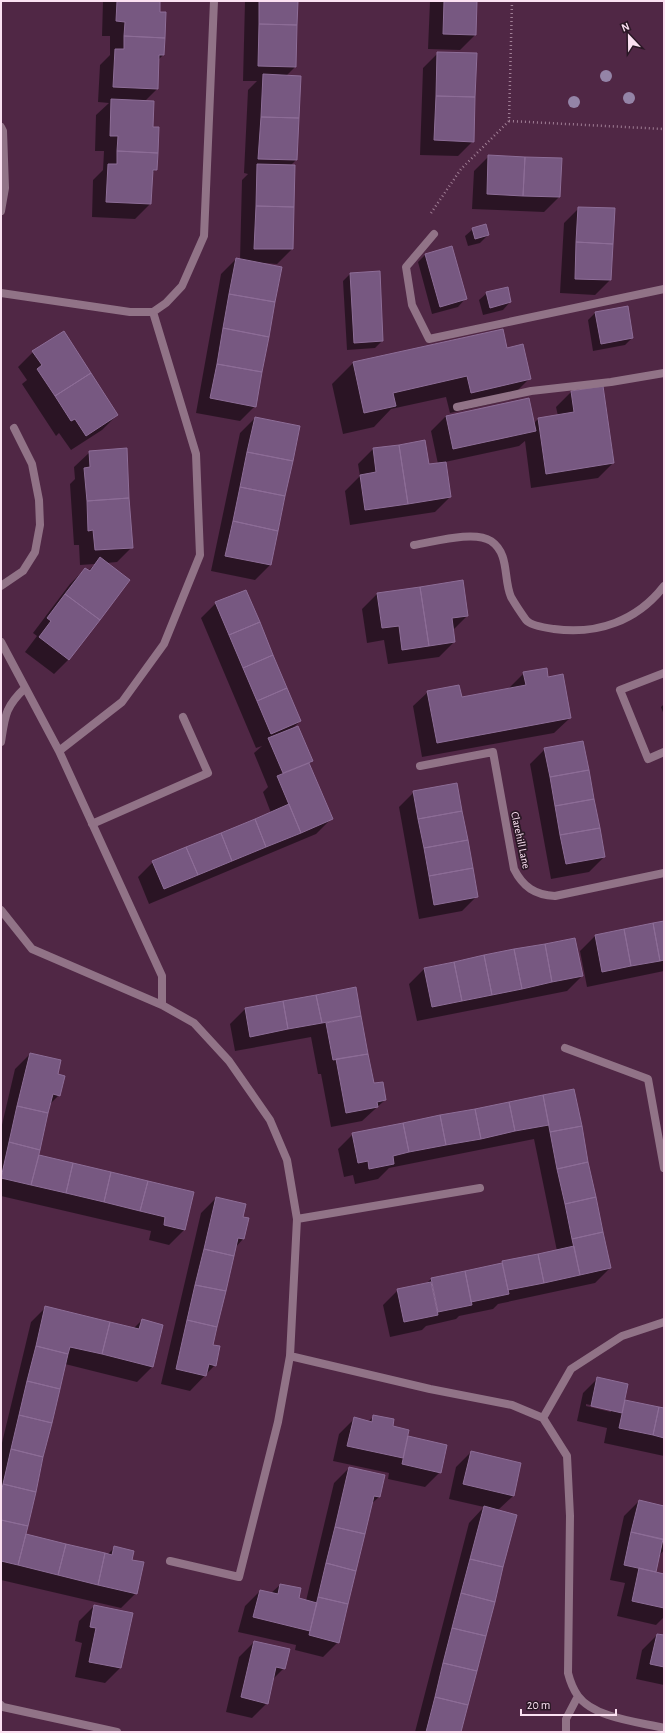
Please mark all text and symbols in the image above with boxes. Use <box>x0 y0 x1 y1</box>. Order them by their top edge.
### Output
north arrow <box>609 16 649 56</box>
text: N <box>620 21 631 34</box>
street label: Clarehill Lane <box>509 811 532 870</box>
scale bar <box>521 1691 616 1717</box>
text: 20 m <box>527 1699 550 1711</box>

